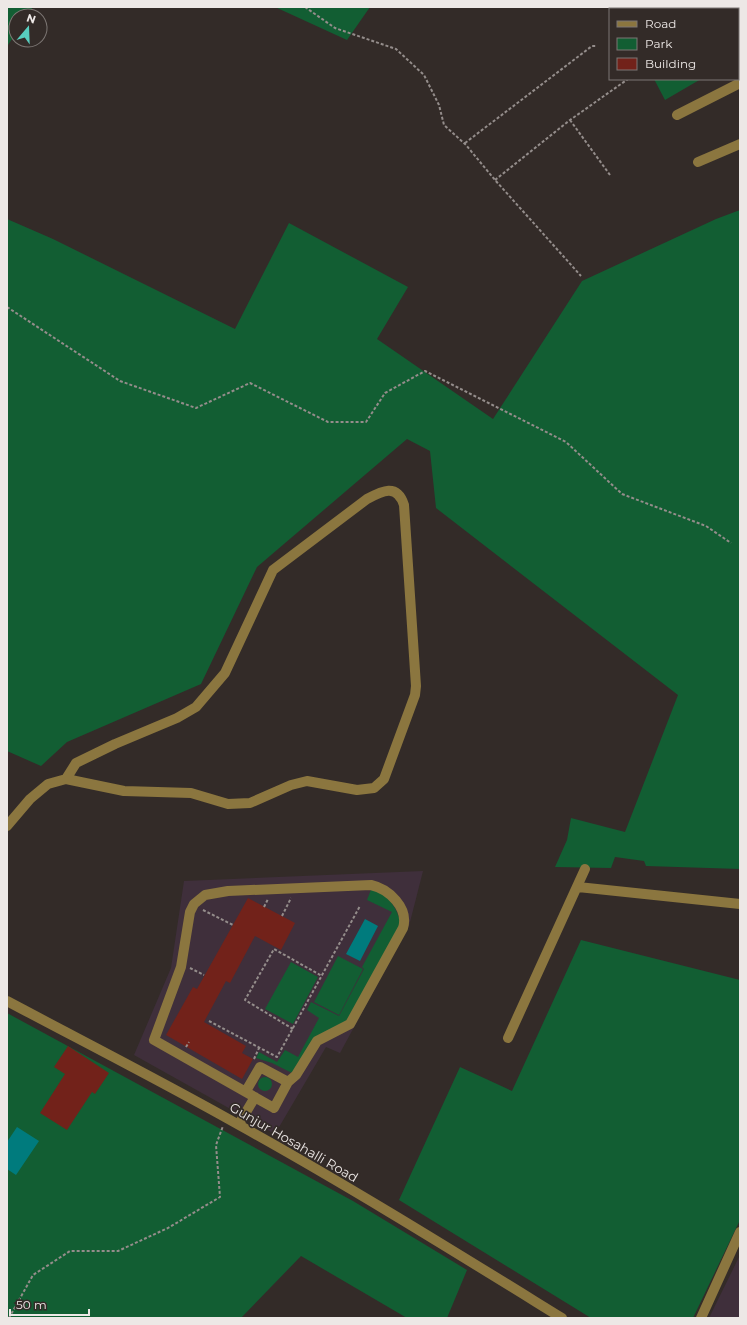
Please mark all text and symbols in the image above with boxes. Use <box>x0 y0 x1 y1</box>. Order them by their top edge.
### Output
north arrow <box>8 8 48 48</box>
legend <box>609 8 739 80</box>
text: N <box>25 10 38 27</box>
text: Road <box>645 16 676 31</box>
text: Park <box>645 36 673 51</box>
text: Building <box>645 56 696 71</box>
street label: Gunjur Hosahalli Road <box>227 1099 361 1185</box>
scale bar <box>10 1291 89 1317</box>
text: 50 m <box>16 1297 47 1312</box>

